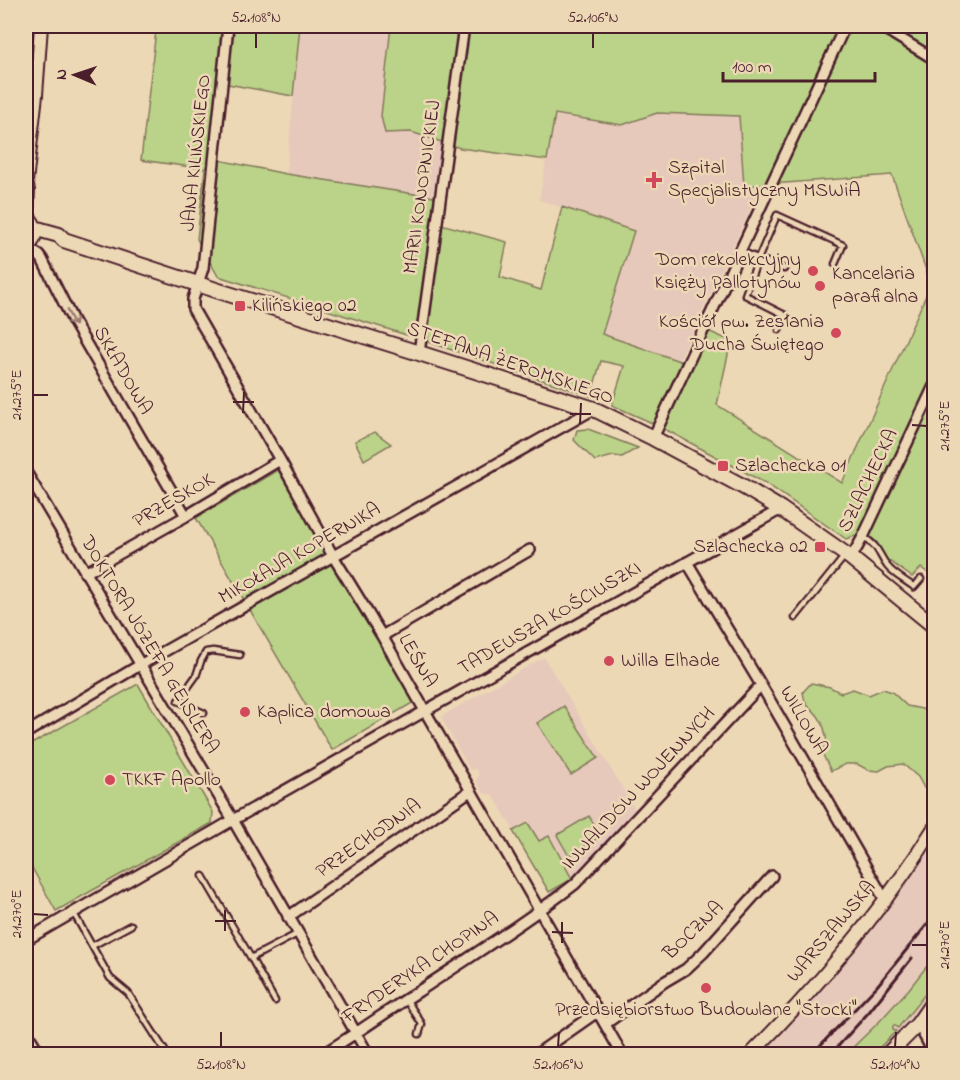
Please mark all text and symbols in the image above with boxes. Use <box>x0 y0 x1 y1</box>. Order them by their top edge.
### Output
text: 52.108°N <box>231 7 281 29</box>
text: 52.106°N <box>567 7 619 29</box>
north arrow <box>45 45 105 105</box>
scale bar <box>723 45 874 83</box>
text: 100 m <box>732 55 772 81</box>
text: N <box>50 69 74 80</box>
street label: JANA KILIŃSKIEGO <box>174 73 220 233</box>
street label: MARII KONOPNICKIEJ <box>396 98 450 276</box>
place label: Szpital Specjalistyczny MSWiA <box>668 154 861 206</box>
marker: Szpital Specjalistyczny MSWiA <box>645 171 663 189</box>
place label: Dom rekolekcyjny Księży Pallotynów <box>655 246 801 298</box>
place label: Kancelaria parafialna <box>832 260 918 312</box>
marker: Dom rekolekcyjny Księży Pallotynów <box>806 264 820 278</box>
marker: Kancelaria parafialna <box>813 279 827 293</box>
place label: Kilińskiego 02 <box>252 292 357 322</box>
marker: Kilińskiego 02 <box>233 299 247 313</box>
place label: Kościół pw. Zesłania Ducha Świętego <box>659 308 824 361</box>
one-way arrow <box>66 309 78 327</box>
street label: STEFANA ŻEROMSKIEGO <box>403 315 617 413</box>
street label: SKŁADOWA <box>85 321 159 421</box>
marker: Kościół pw. Zesłania Ducha Świętego <box>829 326 843 340</box>
text: 21.275°E <box>6 370 28 420</box>
text: 21.275°E <box>934 401 956 451</box>
street label: SZLACHECKA <box>831 424 907 538</box>
place label: Szlachecka 01 <box>735 452 846 481</box>
marker: Szlachecka 01 <box>716 459 730 473</box>
street label: PRZESKOK <box>128 466 221 536</box>
street label: MIKOŁAJA KOPERNIKA <box>213 496 387 612</box>
street label: DOKTORA JÓZEFA GEISLERA <box>72 530 226 760</box>
place label: Szlachecka 02 <box>693 533 808 562</box>
marker: Szlachecka 02 <box>813 540 827 554</box>
street label: TADEUSZA KOŚCIUSZKI <box>453 555 647 683</box>
street label: LEŚNA <box>390 629 444 693</box>
place label: Willa Elhade <box>621 647 720 676</box>
marker: Willa Elhade <box>602 654 616 668</box>
street label: WILLOWA <box>771 681 835 761</box>
place label: Kaplica domowa <box>257 698 391 727</box>
street label: INWALIDÓW WOJENNYCH <box>555 701 723 877</box>
marker: Kaplica domowa <box>238 705 252 719</box>
place label: TKKF Apollo <box>122 766 221 795</box>
marker: TKKF Apollo <box>103 773 117 787</box>
street label: PRZECHODNIA <box>310 792 428 886</box>
street label: WARSZAWSKA <box>780 875 884 989</box>
text: 21.270°E <box>6 890 28 938</box>
street label: BOCZNA <box>656 895 731 968</box>
street label: FRYDERYKA CHOPINA <box>336 905 505 1032</box>
text: 21.270°E <box>934 921 956 969</box>
marker: Przedsiębiorstwo Budowlane "Stocki" <box>699 981 713 995</box>
place label: Przedsiębiorstwo Budowlane "Stocki" <box>555 996 857 1025</box>
text: 52.108°N <box>196 1054 246 1076</box>
text: 52.106°N <box>532 1054 584 1076</box>
text: 52.104°N <box>870 1054 920 1076</box>

